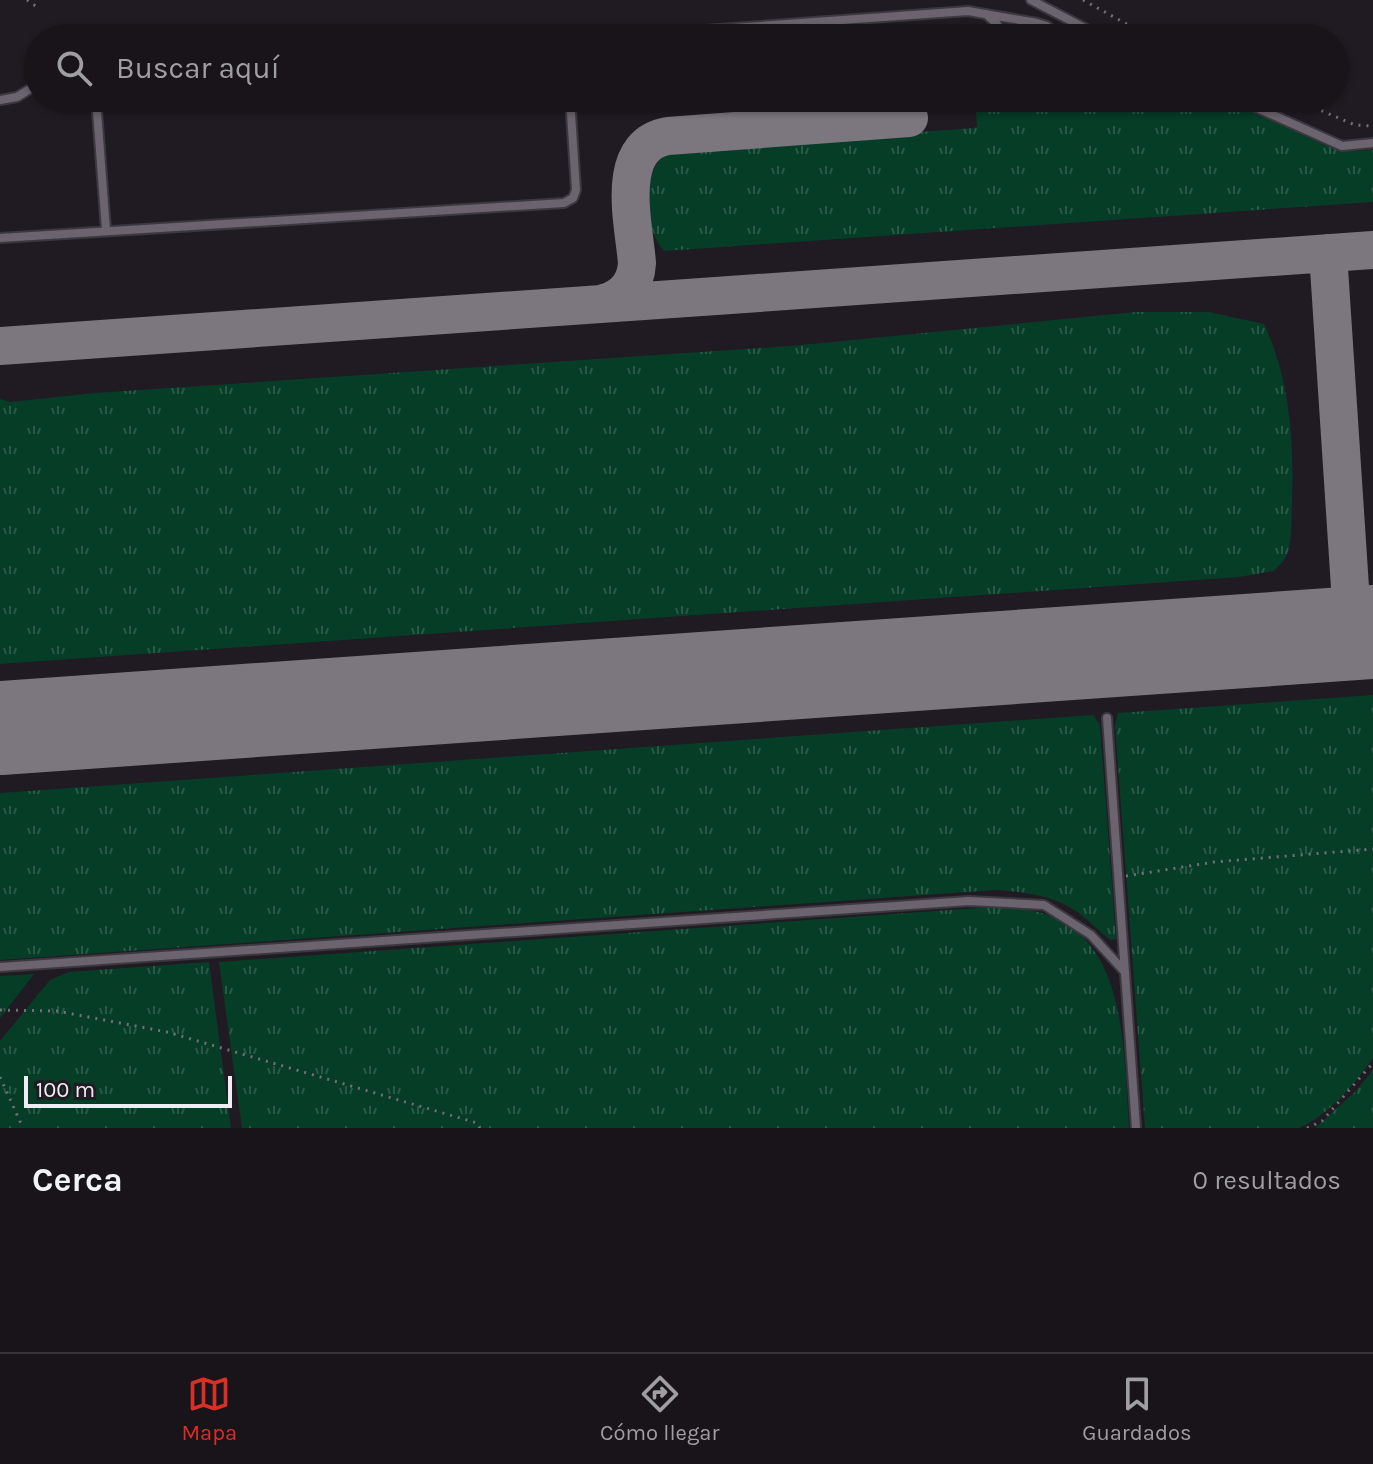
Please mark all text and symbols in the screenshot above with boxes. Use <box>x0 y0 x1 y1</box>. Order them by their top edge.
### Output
search box <box>24 24 1349 112</box>
icon: search <box>52 46 96 90</box>
text: Buscar aquí <box>116 50 280 86</box>
scale bar <box>24 1072 232 1108</box>
text: 100 m <box>36 1077 95 1103</box>
text: Cerca <box>32 1160 123 1200</box>
text: 0 resultados <box>1193 1165 1341 1196</box>
tab: Mapa <box>181 1372 237 1446</box>
tab: Cómo llegar <box>600 1372 719 1446</box>
tab: Guardados <box>1082 1372 1192 1446</box>

